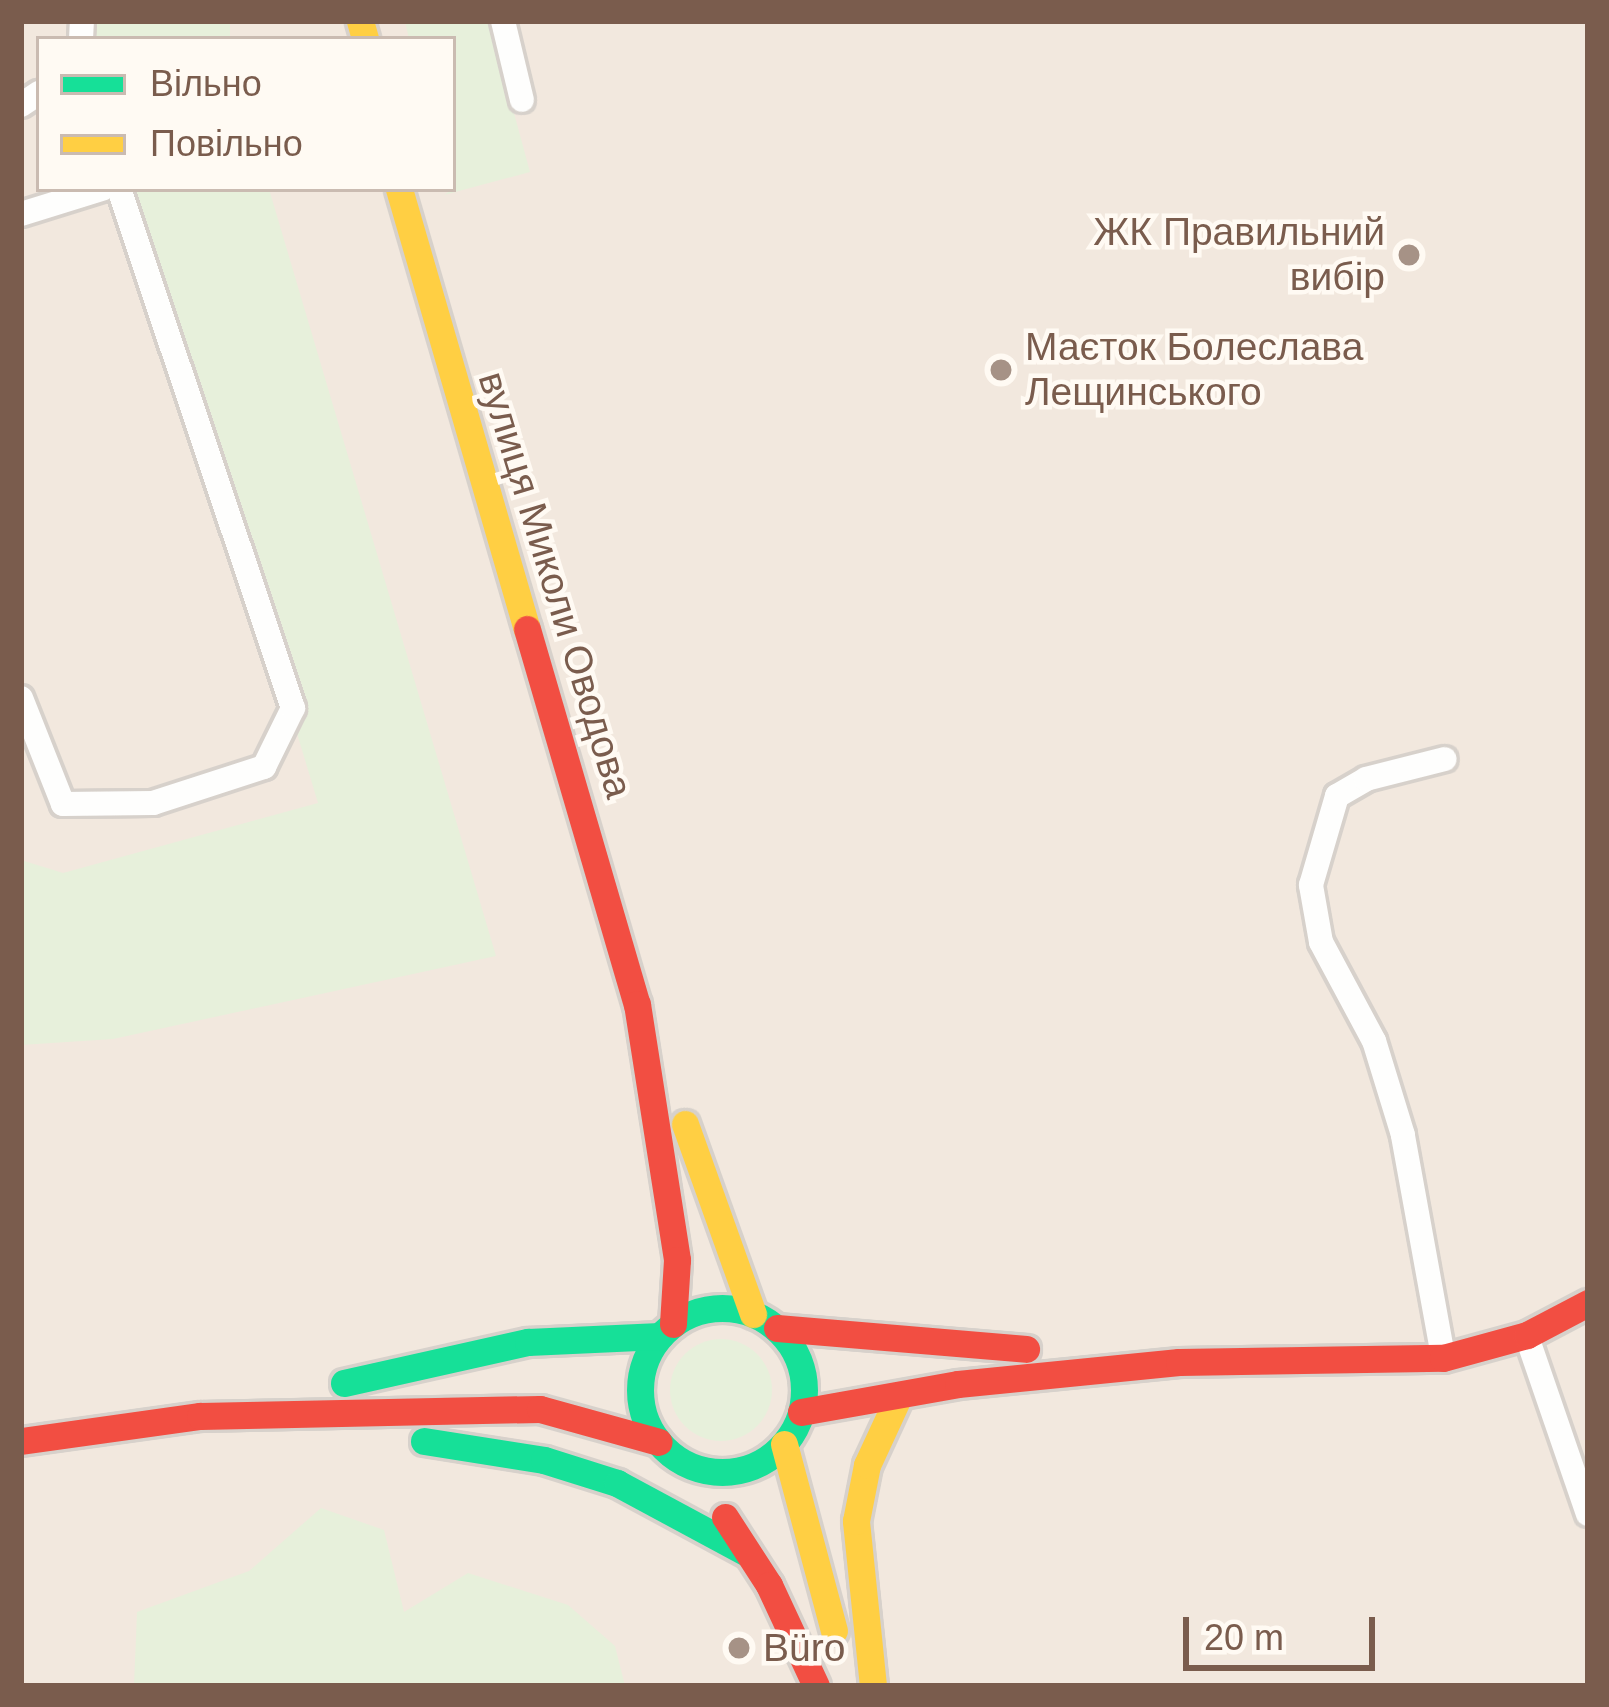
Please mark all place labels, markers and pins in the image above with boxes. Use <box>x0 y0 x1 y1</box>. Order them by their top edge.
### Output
place label: ЖК Правильний вибір <box>1093 210 1385 301</box>
marker: ЖК Правильний вибір <box>1396 242 1422 268</box>
place label: Маєток Болеслава Лещинського <box>1025 325 1363 416</box>
marker: Маєток Болеслава Лещинського <box>988 357 1014 383</box>
place label: Büro <box>763 1625 845 1671</box>
marker: Büro <box>726 1635 752 1661</box>

